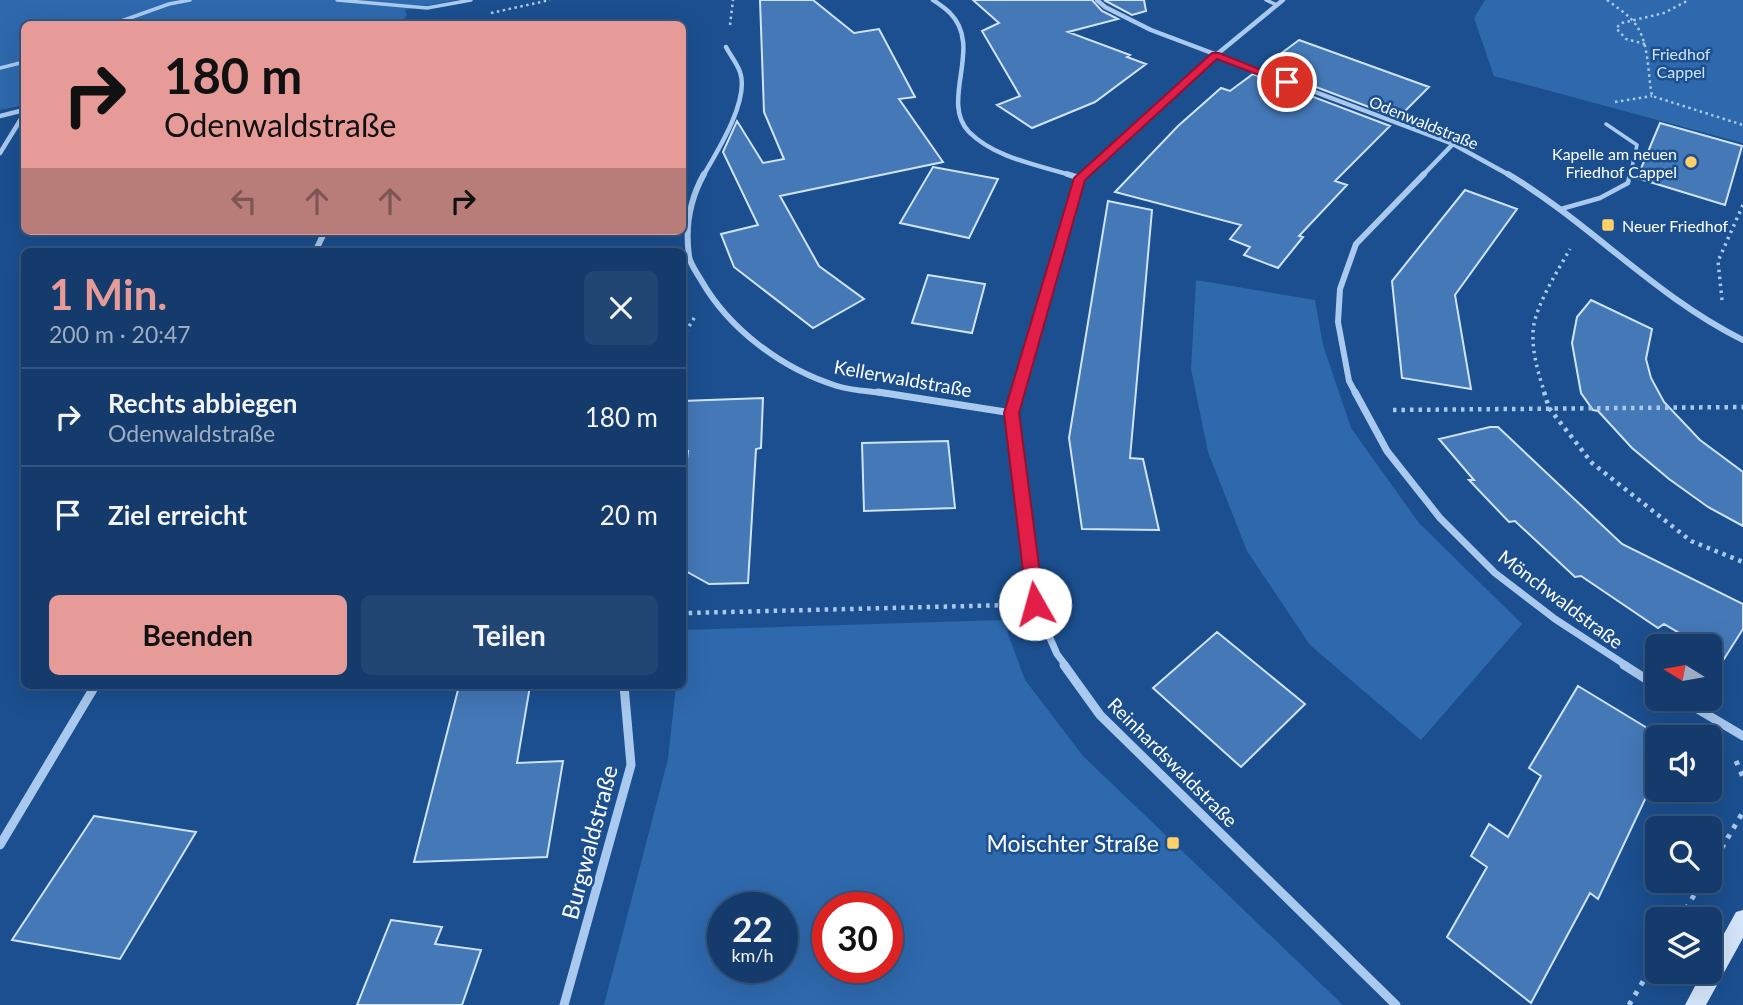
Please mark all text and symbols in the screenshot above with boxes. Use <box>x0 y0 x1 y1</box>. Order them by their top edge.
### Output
park label: Friedhof Cappel <box>1652 44 1711 81</box>
text: 180 m <box>164 46 302 104</box>
icon: right <box>49 49 140 140</box>
pin <box>1257 52 1317 112</box>
icon: arrive <box>1268 63 1306 101</box>
street label: Odenwaldstraße <box>1367 91 1481 153</box>
text: Odenwaldstraße <box>164 105 396 144</box>
place label: Kapelle am neuen Friedhof Cappel <box>1552 144 1677 181</box>
marker: Kapelle am neuen Friedhof Cappel <box>1683 154 1699 170</box>
icon: left <box>225 182 263 220</box>
icon: ahead <box>298 182 336 220</box>
icon: ahead <box>371 182 409 220</box>
icon: right <box>444 182 482 220</box>
place label: Neuer Friedhof <box>1622 216 1729 235</box>
marker: Neuer Friedhof <box>1600 217 1616 233</box>
text: 1 Min. <box>49 269 167 319</box>
button: close <box>584 271 658 345</box>
text: 200 m · 20:47 <box>49 320 191 348</box>
street label: Kellerwaldstraße <box>832 355 974 401</box>
text: Rechts abbiegen <box>108 387 297 419</box>
icon: right <box>49 398 87 436</box>
text: 180 m <box>585 401 658 433</box>
text: Odenwaldstraße <box>108 419 275 447</box>
icon: arrive <box>49 496 87 534</box>
text: Ziel erreicht <box>108 499 247 531</box>
text: 20 m <box>600 499 658 531</box>
street label: Mönchwaldstraße <box>1494 545 1628 653</box>
position arrow <box>998 567 1072 641</box>
button: Beenden <box>49 595 347 675</box>
button: Teilen <box>361 595 658 675</box>
north arrow <box>1645 634 1722 710</box>
map controls <box>1645 634 1722 984</box>
street label: Reinhardswaldstraße <box>1103 692 1243 832</box>
button: sound <box>1645 725 1722 802</box>
street label: Burgwaldstraße <box>555 762 623 922</box>
button: search <box>1645 816 1722 893</box>
place label: Moischter Straße <box>986 829 1159 857</box>
marker: Moischter Straße <box>1165 835 1181 851</box>
speed limit sign: 30 <box>812 892 903 983</box>
text: 22 <box>732 907 773 949</box>
button: layers <box>1645 907 1722 984</box>
text: km/h <box>731 944 774 966</box>

